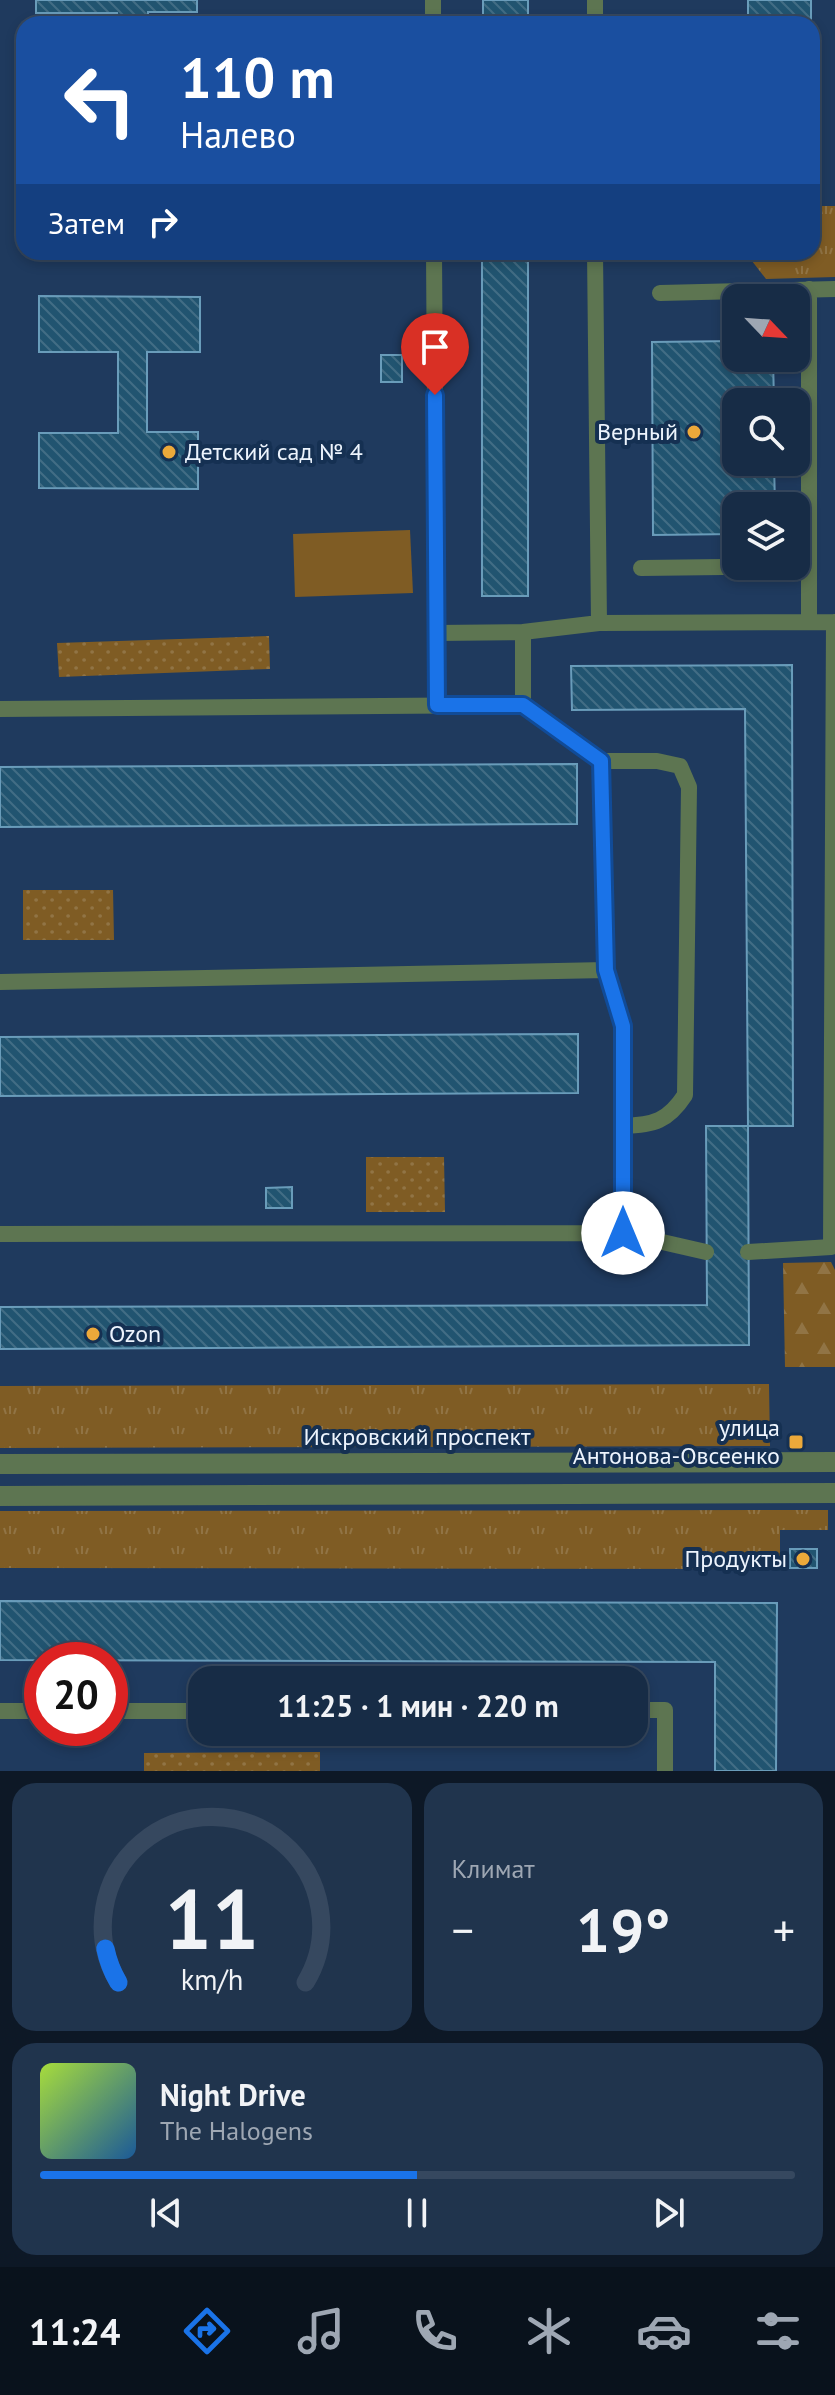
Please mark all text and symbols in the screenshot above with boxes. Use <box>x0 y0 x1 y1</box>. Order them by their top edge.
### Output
text: 110 m <box>180 41 335 113</box>
icon: left <box>48 48 152 152</box>
text: Налево <box>180 111 296 158</box>
icon: right <box>141 200 185 244</box>
text: Затем <box>48 203 125 242</box>
north arrow <box>722 284 810 372</box>
map controls <box>722 284 810 580</box>
pin <box>401 313 469 395</box>
icon: arrive <box>413 325 457 369</box>
button: search <box>722 388 810 476</box>
place label: Верный <box>597 416 678 447</box>
marker: Верный <box>685 423 703 441</box>
place label: Детский сад № 4 <box>185 436 363 467</box>
marker: Детский сад № 4 <box>160 443 178 461</box>
button: layers <box>722 492 810 580</box>
position arrow <box>581 1191 665 1275</box>
place label: Ozon <box>109 1318 161 1349</box>
marker: Ozon <box>84 1325 102 1343</box>
place label: улица Антонова-Овсеенко <box>573 1412 780 1471</box>
street label: Искровский проспект <box>304 1421 531 1452</box>
marker: улица Антонова-Овсеенко <box>787 1433 805 1451</box>
place label: Продукты <box>684 1543 787 1574</box>
marker: Продукты <box>794 1550 812 1568</box>
speed limit sign: 20 <box>24 1642 128 1746</box>
text: 11:25 · 1 мин · 220 m <box>277 1686 559 1725</box>
text: Климат <box>452 1852 535 1885</box>
text: 11 <box>165 1864 259 1972</box>
text: 19° <box>576 1891 670 1969</box>
text: − <box>452 1901 474 1958</box>
text: + <box>773 1901 795 1958</box>
text: km/h <box>180 1961 243 1998</box>
text: Night Drive <box>160 2075 306 2114</box>
text: The Halogens <box>160 2114 313 2147</box>
icon: previous <box>144 2191 188 2235</box>
icon: pause <box>395 2191 439 2235</box>
icon: next <box>647 2191 691 2235</box>
icon: directions <box>179 2303 235 2359</box>
icon: music <box>293 2303 349 2359</box>
icon: phone <box>407 2303 463 2359</box>
icon: climate <box>521 2303 577 2359</box>
icon: car <box>636 2303 692 2359</box>
icon: filters <box>750 2303 806 2359</box>
text: 11:24 <box>29 2308 120 2355</box>

